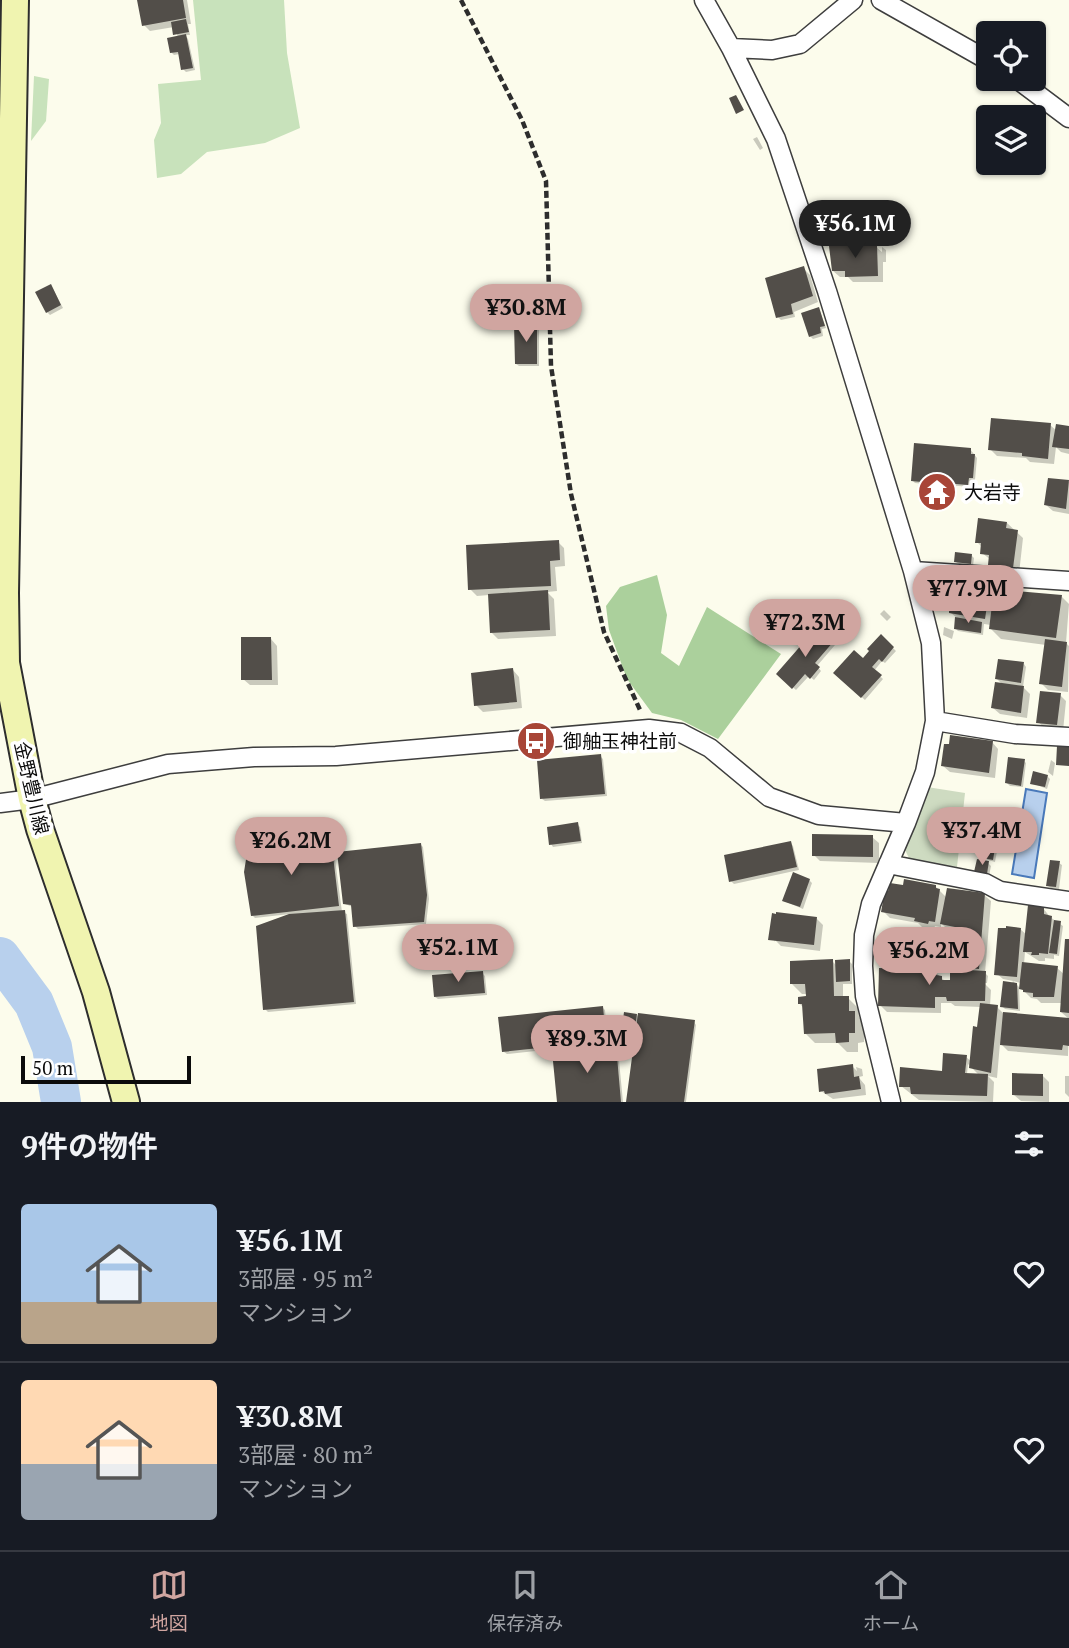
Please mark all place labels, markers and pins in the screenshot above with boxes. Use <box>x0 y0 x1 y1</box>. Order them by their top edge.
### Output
pin: ¥56.1M <box>798 201 912 260</box>
pin: ¥30.8M <box>469 284 583 344</box>
temple icon: 大岩寺 <box>916 471 958 513</box>
place label: 大岩寺 <box>964 479 1021 504</box>
pin: ¥77.9M <box>911 566 1025 625</box>
pin: ¥72.3M <box>748 600 862 659</box>
bus stop icon: 御舳玉神社前 <box>515 720 557 762</box>
place label: 御舳玉神社前 <box>563 728 677 753</box>
pin: ¥37.4M <box>925 808 1039 867</box>
pin: ¥26.2M <box>234 818 348 877</box>
pin: ¥52.1M <box>401 925 515 984</box>
pin: ¥56.2M <box>872 928 986 987</box>
pin: ¥89.3M <box>530 1016 644 1075</box>

